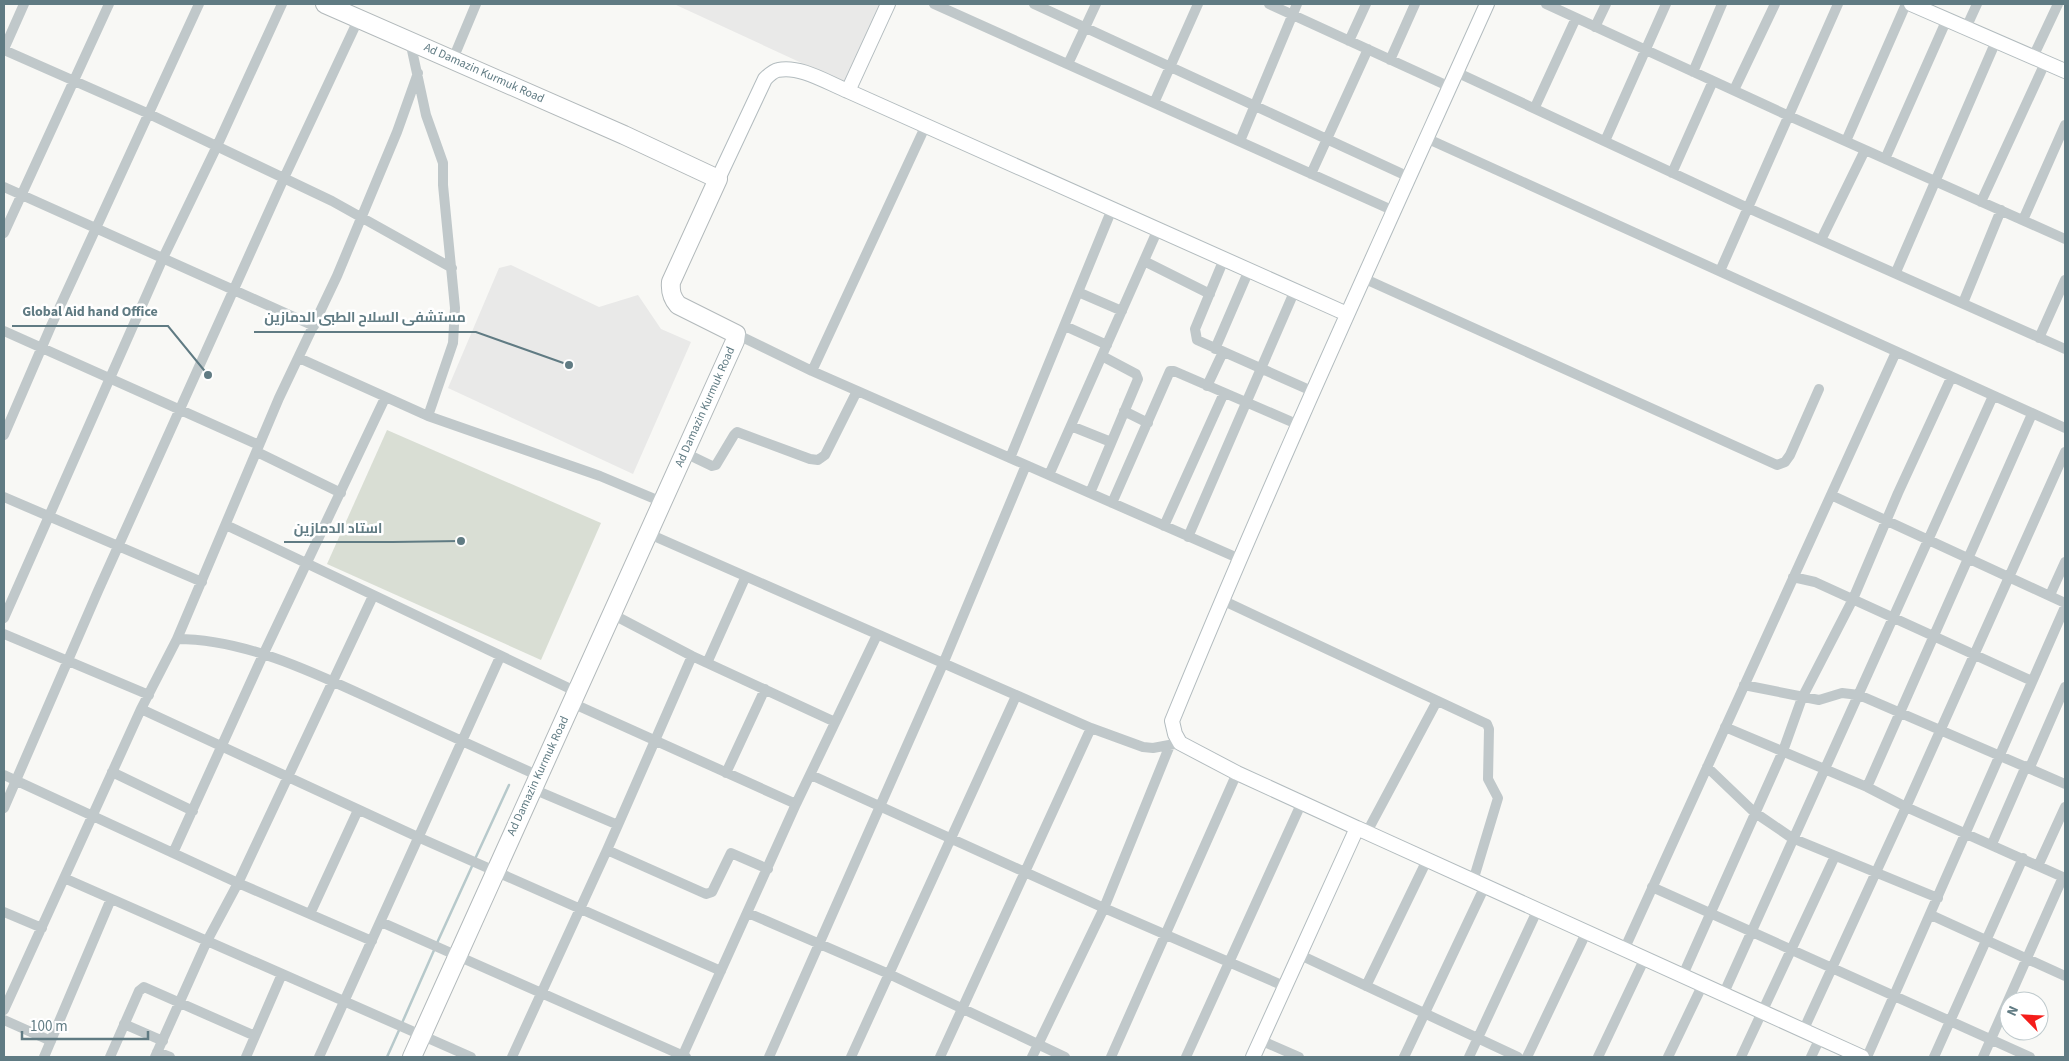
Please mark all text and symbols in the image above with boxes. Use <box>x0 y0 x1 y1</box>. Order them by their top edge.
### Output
street label: Ad Damazin Kurmuk Road <box>421 39 547 107</box>
callout: Global Aid hand Office <box>12 297 168 326</box>
text: Global Aid hand Office <box>22 302 158 322</box>
callout: مستشفى السلاح الطبى الدمازين <box>254 303 476 332</box>
text: مستشفى السلاح الطبى الدمازين <box>264 308 466 328</box>
street label: Ad Damazin Kurmuk Road <box>671 344 739 470</box>
callout: استاد الدمازين <box>284 513 393 542</box>
text: استاد الدمازين <box>294 519 382 539</box>
street label: Ad Damazin Kurmuk Road <box>503 713 573 839</box>
north arrow <box>1999 991 2049 1041</box>
text: N <box>2002 1003 2024 1019</box>
scale bar <box>22 1008 149 1040</box>
text: 100 m <box>30 1016 68 1037</box>

